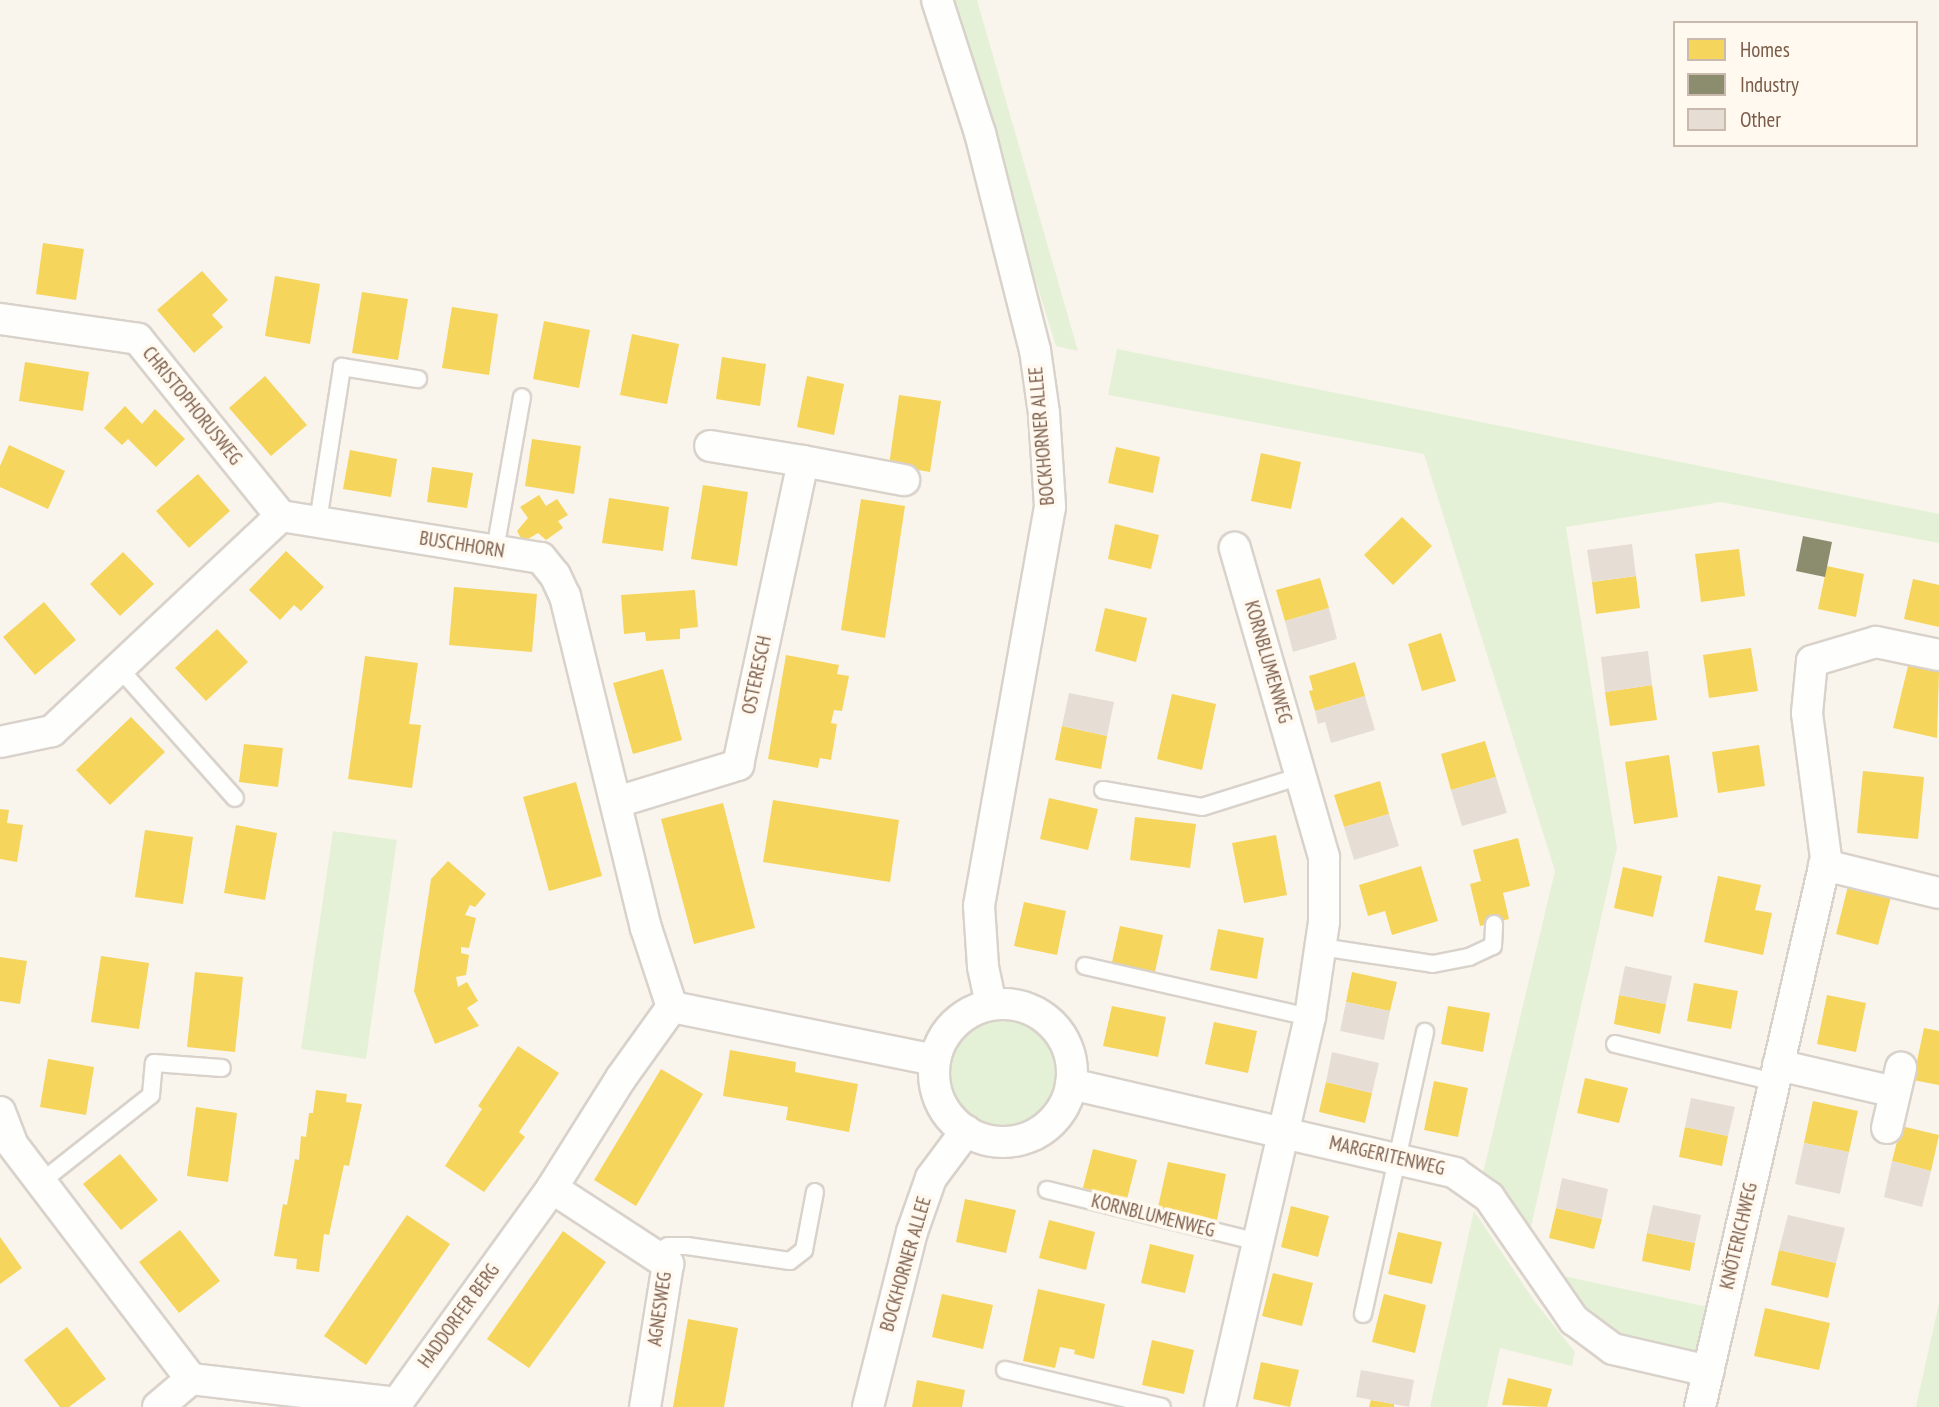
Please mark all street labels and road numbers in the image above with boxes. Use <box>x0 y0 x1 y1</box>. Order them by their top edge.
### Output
street label: CHRISTOPHORUSWEG <box>137 342 247 470</box>
street label: BOCKHORNER ALLEE <box>1025 365 1059 507</box>
street label: BUSCHHORN <box>418 527 506 563</box>
street label: KORNBLUMENWEG <box>1240 598 1296 726</box>
street label: OSTERESCH <box>738 634 776 716</box>
street label: MARGERITENWEG <box>1327 1132 1447 1180</box>
street label: KNÖTERICHWEG <box>1716 1180 1762 1292</box>
street label: KORNBLUMENWEG <box>1089 1190 1217 1242</box>
street label: BOCKHORNER ALLEE <box>876 1194 936 1334</box>
street label: HADDORFER BERG <box>414 1260 504 1372</box>
street label: AGNESWEG <box>644 1270 676 1348</box>

